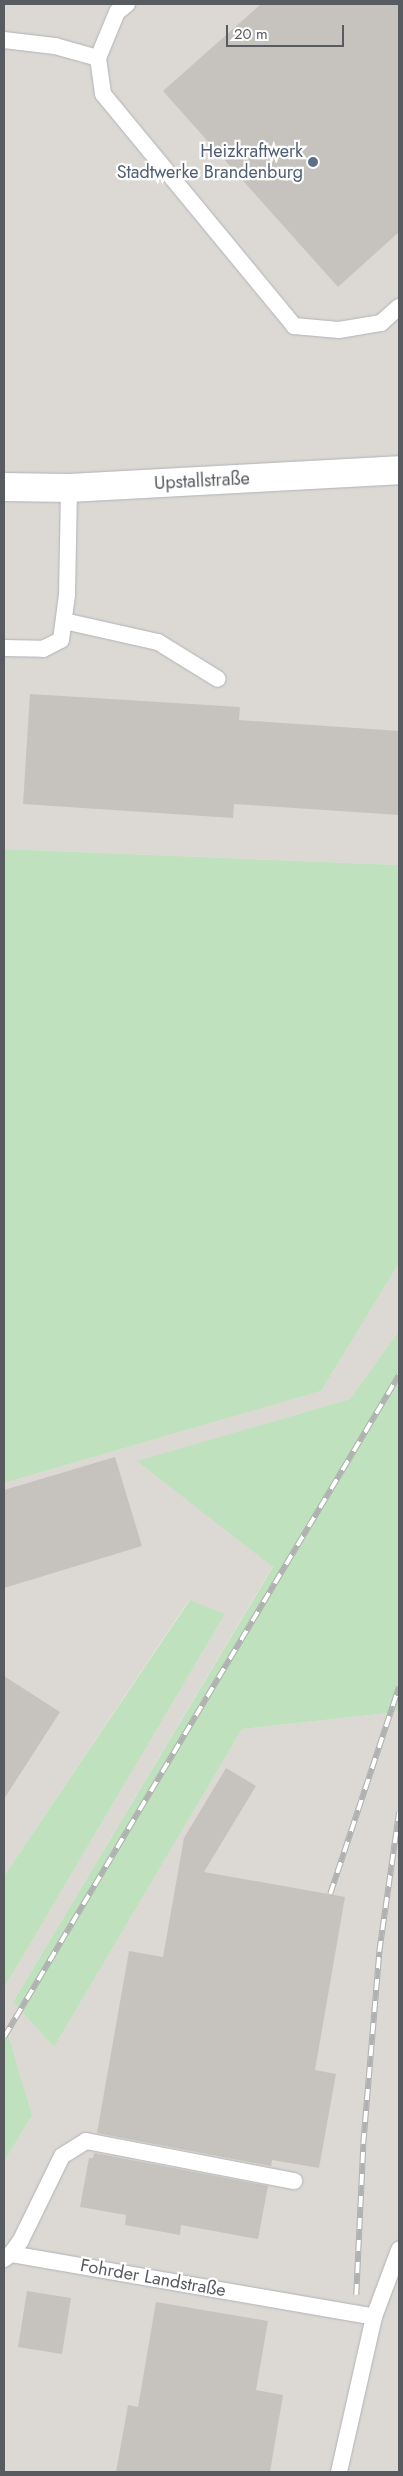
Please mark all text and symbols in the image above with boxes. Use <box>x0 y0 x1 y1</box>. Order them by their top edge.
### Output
scale bar <box>228 15 346 47</box>
text: 20 m <box>234 23 268 45</box>
place label: Heizkraftwerk Stadtwerke Brandenburg <box>117 141 303 183</box>
marker: Heizkraftwerk Stadtwerke Brandenburg <box>307 156 319 168</box>
street label: Upstallstraße <box>154 468 250 494</box>
street label: Fohrder Landstraße <box>79 2255 227 2301</box>

